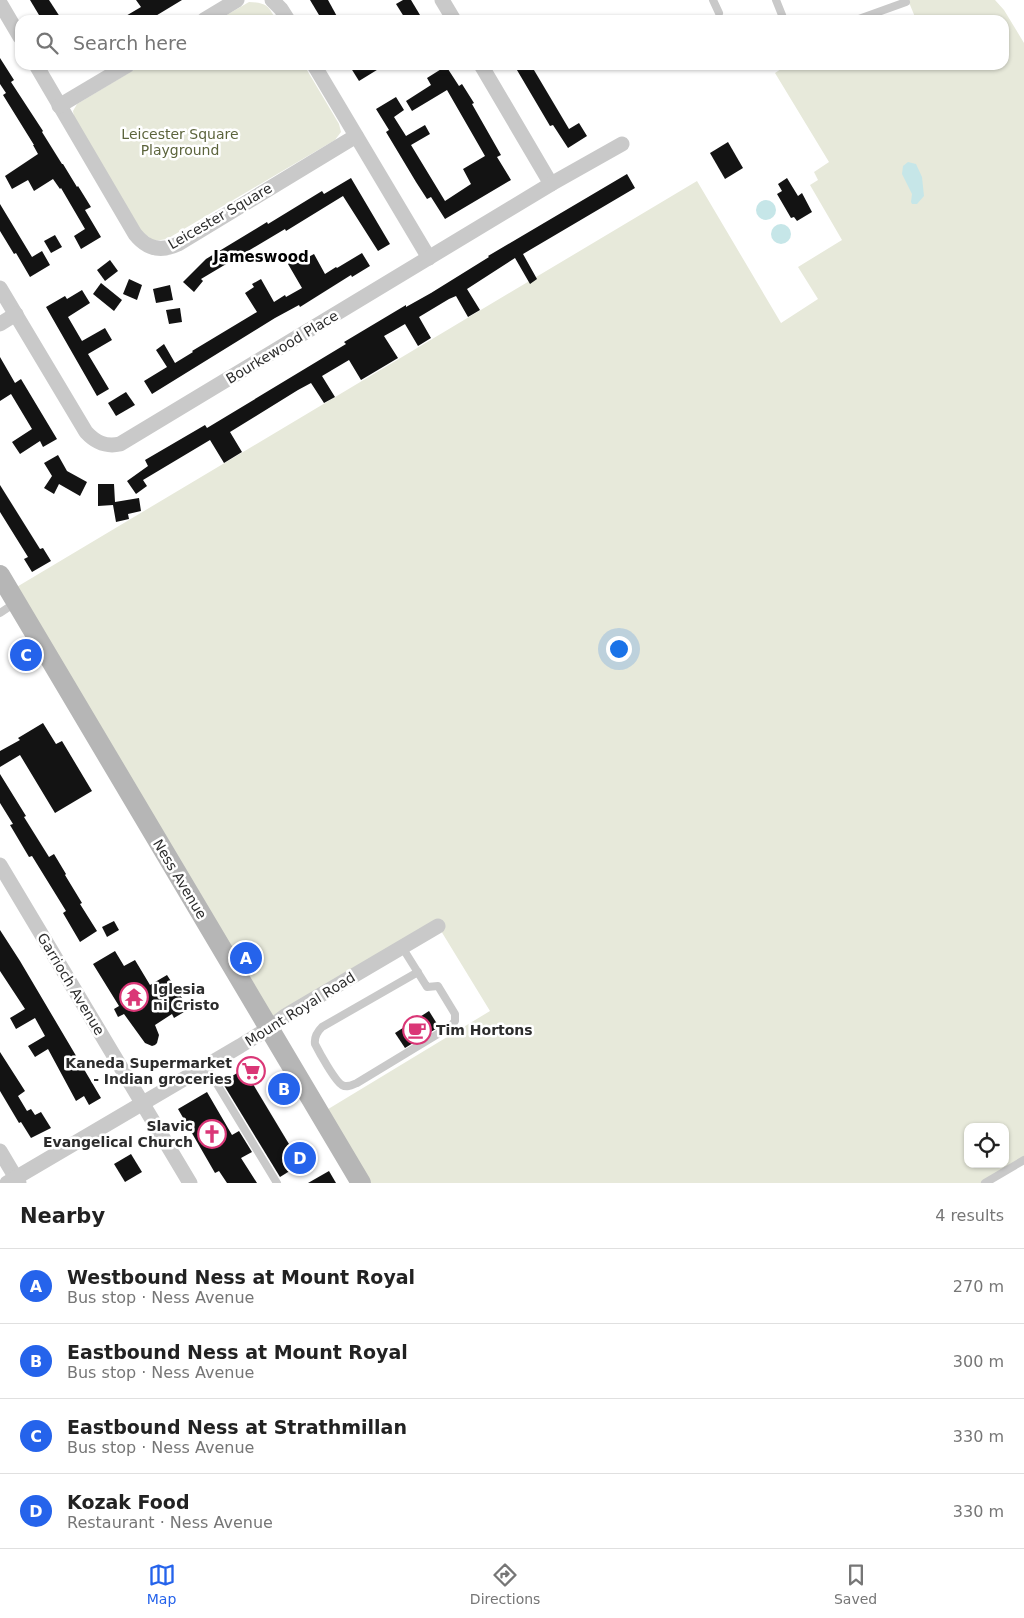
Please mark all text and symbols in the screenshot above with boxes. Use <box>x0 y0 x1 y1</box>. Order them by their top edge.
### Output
search box <box>15 15 1009 70</box>
icon: search <box>33 29 61 57</box>
text: Search here <box>73 32 187 54</box>
park label: Leicester Square Playground <box>121 126 239 158</box>
street label: Leicester Square <box>165 180 275 252</box>
district label: Jameswood <box>212 248 309 266</box>
street label: Bourkewood Place <box>223 307 341 387</box>
pin: C <box>10 636 42 674</box>
your location <box>606 636 632 662</box>
street label: Ness Avenue <box>150 836 210 922</box>
street label: Garrioch Avenue <box>34 930 108 1038</box>
pin: A <box>230 939 262 977</box>
street label: Mount Royal Road <box>242 969 358 1049</box>
place label: Iglesia ni Cristo <box>153 981 220 1013</box>
temple icon: Iglesia ni Cristo <box>119 982 149 1012</box>
cafe icon: Tim Hortons <box>402 1015 432 1045</box>
place label: Tim Hortons <box>436 1022 533 1038</box>
place label: Kaneda Supermarket - Indian groceries <box>65 1055 232 1087</box>
supermarket icon: Kaneda Supermarket - Indian groceries <box>236 1056 266 1086</box>
pin: B <box>268 1070 300 1108</box>
place label: Slavic Evangelical Church <box>43 1118 193 1150</box>
church icon: Slavic Evangelical Church <box>197 1119 227 1149</box>
map controls <box>964 1123 1009 1168</box>
button: locate <box>964 1123 1009 1168</box>
pin: D <box>284 1139 316 1177</box>
text: Nearby <box>20 1204 105 1228</box>
text: 4 results <box>935 1206 1004 1225</box>
text: Westbound Ness at Mount Royal <box>67 1266 415 1288</box>
text: A <box>30 1277 42 1296</box>
text: 270 m <box>953 1277 1004 1296</box>
text: Bus stop · Ness Avenue <box>67 1288 254 1307</box>
text: Eastbound Ness at Mount Royal <box>67 1341 408 1363</box>
text: B <box>30 1352 42 1371</box>
text: 300 m <box>953 1352 1004 1371</box>
text: Bus stop · Ness Avenue <box>67 1363 254 1382</box>
text: Eastbound Ness at Strathmillan <box>67 1416 407 1438</box>
text: C <box>30 1427 42 1446</box>
text: 330 m <box>953 1427 1004 1446</box>
text: Bus stop · Ness Avenue <box>67 1438 254 1457</box>
text: Kozak Food <box>67 1491 190 1513</box>
text: D <box>29 1502 43 1521</box>
text: 330 m <box>953 1502 1004 1521</box>
text: Restaurant · Ness Avenue <box>67 1513 273 1532</box>
tab: Map <box>147 1561 176 1607</box>
tab: Directions <box>470 1561 540 1607</box>
tab: Saved <box>834 1561 877 1607</box>

